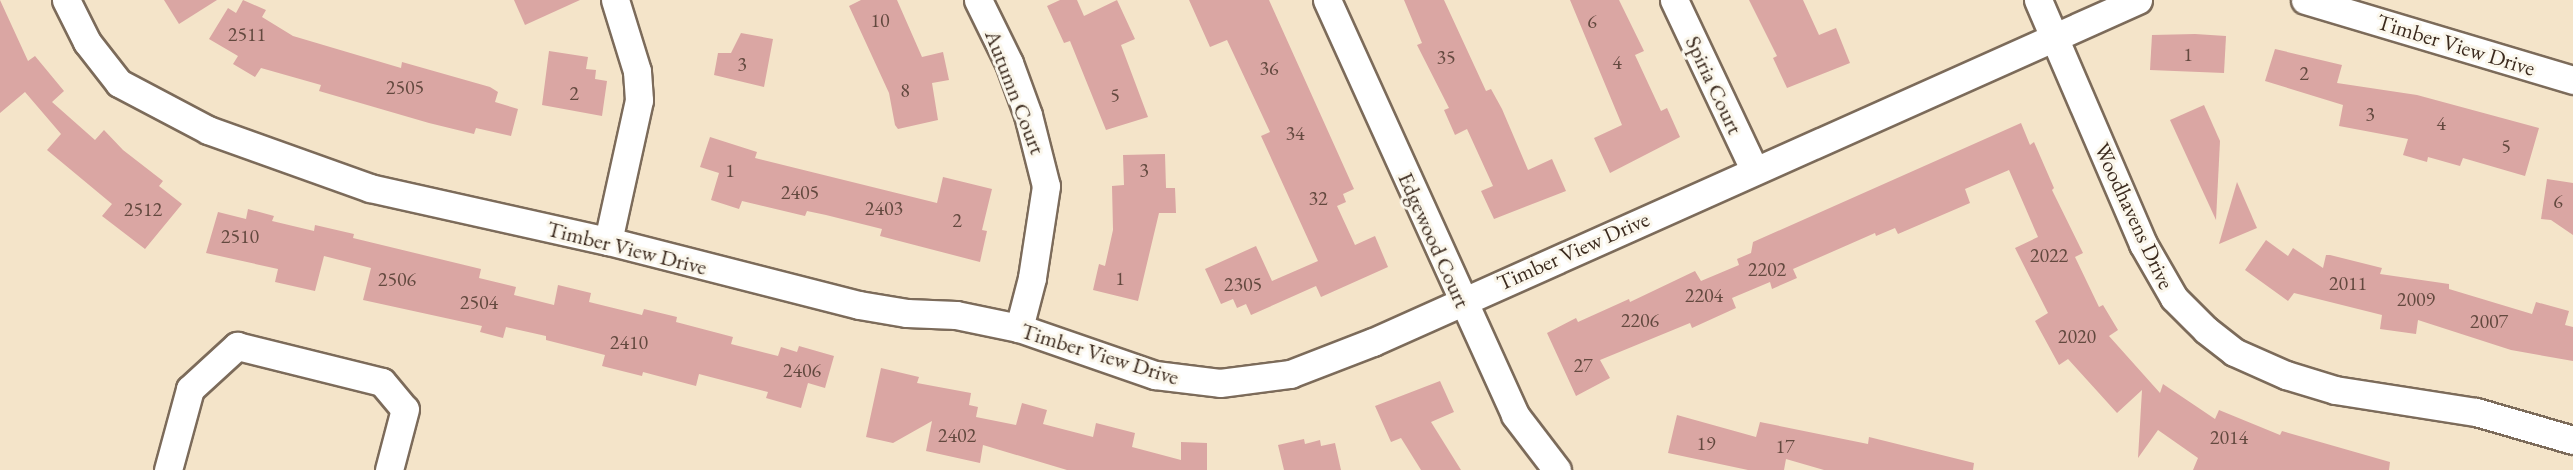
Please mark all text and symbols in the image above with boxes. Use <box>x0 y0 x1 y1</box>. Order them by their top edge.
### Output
house number: 10 <box>870 8 890 32</box>
street label: Timber View Drive <box>2374 8 2538 82</box>
house number: 6 <box>1587 9 1597 33</box>
house number: 2511 <box>228 22 266 46</box>
street label: Autumn Court <box>979 26 1051 158</box>
street label: Spiria Court <box>1680 32 1748 138</box>
house number: 1 <box>2183 42 2193 66</box>
house number: 35 <box>1436 45 1456 69</box>
house number: 4 <box>1612 50 1622 74</box>
house number: 3 <box>737 52 747 76</box>
house number: 36 <box>1259 56 1279 80</box>
house number: 2 <box>2299 61 2309 85</box>
house number: 2505 <box>386 75 424 99</box>
house number: 8 <box>900 78 910 102</box>
house number: 2 <box>569 81 579 105</box>
house number: 5 <box>1110 83 1120 107</box>
house number: 3 <box>2365 102 2375 126</box>
house number: 4 <box>2436 111 2446 135</box>
house number: 34 <box>1285 121 1305 145</box>
house number: 5 <box>2501 134 2511 158</box>
street label: Woodhavens Drive <box>2089 139 2179 293</box>
house number: 1 <box>725 158 735 182</box>
house number: 3 <box>1139 158 1149 182</box>
street label: Edgewood Court <box>1392 168 1476 312</box>
house number: 2405 <box>781 180 819 204</box>
house number: 32 <box>1308 186 1328 210</box>
house number: 6 <box>2553 189 2563 213</box>
house number: 2403 <box>865 196 903 220</box>
house number: 2512 <box>124 197 162 221</box>
street label: Timber View Drive <box>1493 206 1653 296</box>
house number: 2 <box>952 208 962 232</box>
street label: Timber View Drive <box>544 215 710 281</box>
house number: 2510 <box>221 224 259 248</box>
house number: 2022 <box>2030 243 2068 267</box>
house number: 2202 <box>1748 257 1786 281</box>
house number: 1 <box>1115 266 1125 290</box>
house number: 2506 <box>378 267 416 291</box>
house number: 2011 <box>2329 271 2367 295</box>
house number: 2305 <box>1224 272 1262 296</box>
house number: 2204 <box>1685 283 1723 307</box>
house number: 2009 <box>2397 287 2435 311</box>
house number: 2504 <box>460 290 498 314</box>
house number: 2206 <box>1621 308 1659 332</box>
house number: 2007 <box>2470 309 2508 333</box>
street label: Timber View Drive <box>1018 317 1182 391</box>
house number: 2020 <box>2058 324 2096 348</box>
house number: 2410 <box>610 330 648 354</box>
house number: 27 <box>1573 353 1593 377</box>
house number: 2406 <box>783 358 821 382</box>
house number: 2402 <box>938 423 976 447</box>
house number: 2014 <box>2210 425 2248 449</box>
house number: 19 <box>1696 431 1716 455</box>
house number: 17 <box>1775 434 1795 458</box>

